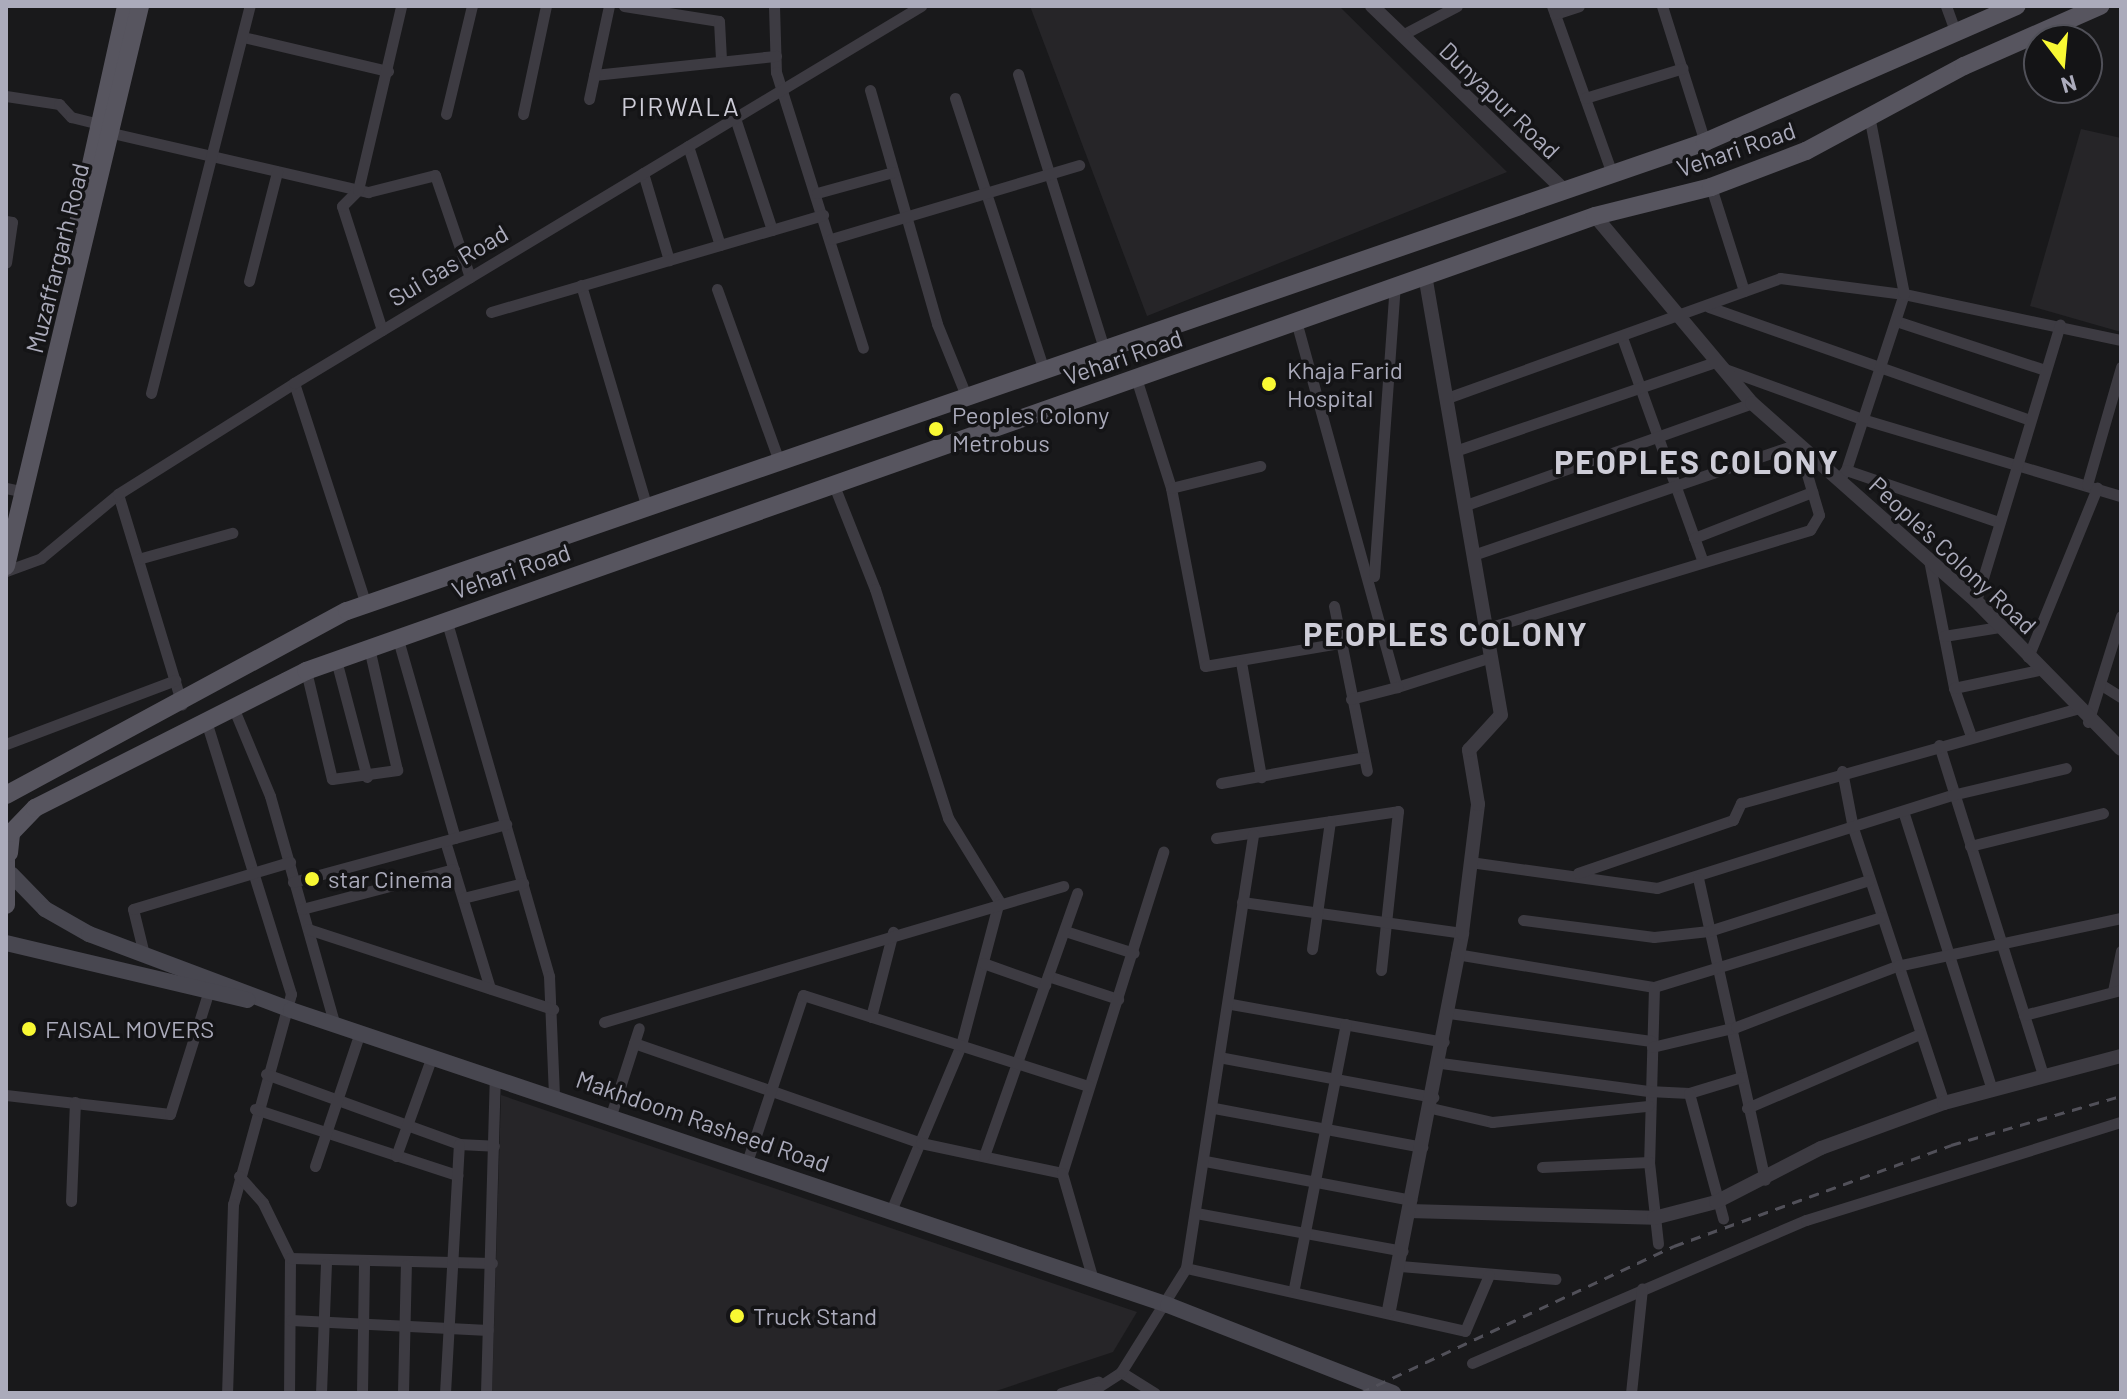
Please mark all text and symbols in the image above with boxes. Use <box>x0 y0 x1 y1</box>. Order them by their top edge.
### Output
north arrow <box>2023 24 2103 104</box>
street label: Dunyapur Road <box>1434 36 1566 164</box>
text: N <box>2058 71 2080 100</box>
district label: PIRWALA <box>621 90 741 122</box>
street label: Vehari Road <box>1673 115 1799 183</box>
street label: Muzaffargarh Road <box>19 160 95 356</box>
street label: Sui Gas Road <box>383 218 513 312</box>
street label: Vehari Road <box>1060 323 1186 391</box>
place label: Khaja Farid Hospital <box>1287 356 1403 412</box>
marker: Khaja Farid Hospital <box>1258 373 1280 395</box>
place label: Peoples Colony Metrobus <box>952 401 1109 457</box>
marker: Peoples Colony Metrobus <box>927 420 945 438</box>
district label: PEOPLES COLONY <box>1554 442 1840 480</box>
street label: People's Colony Road <box>1864 470 2042 640</box>
street label: Vehari Road <box>448 537 574 605</box>
district label: PEOPLES COLONY <box>1303 614 1589 652</box>
place label: star Cinema <box>328 865 452 893</box>
marker: star Cinema <box>303 870 321 888</box>
place label: FAISAL MOVERS <box>45 1015 214 1043</box>
marker: FAISAL MOVERS <box>20 1020 38 1038</box>
street label: Makhdoom Rasheed Road <box>573 1064 833 1178</box>
place label: Truck Stand <box>753 1302 877 1330</box>
marker: Truck Stand <box>728 1307 746 1325</box>

